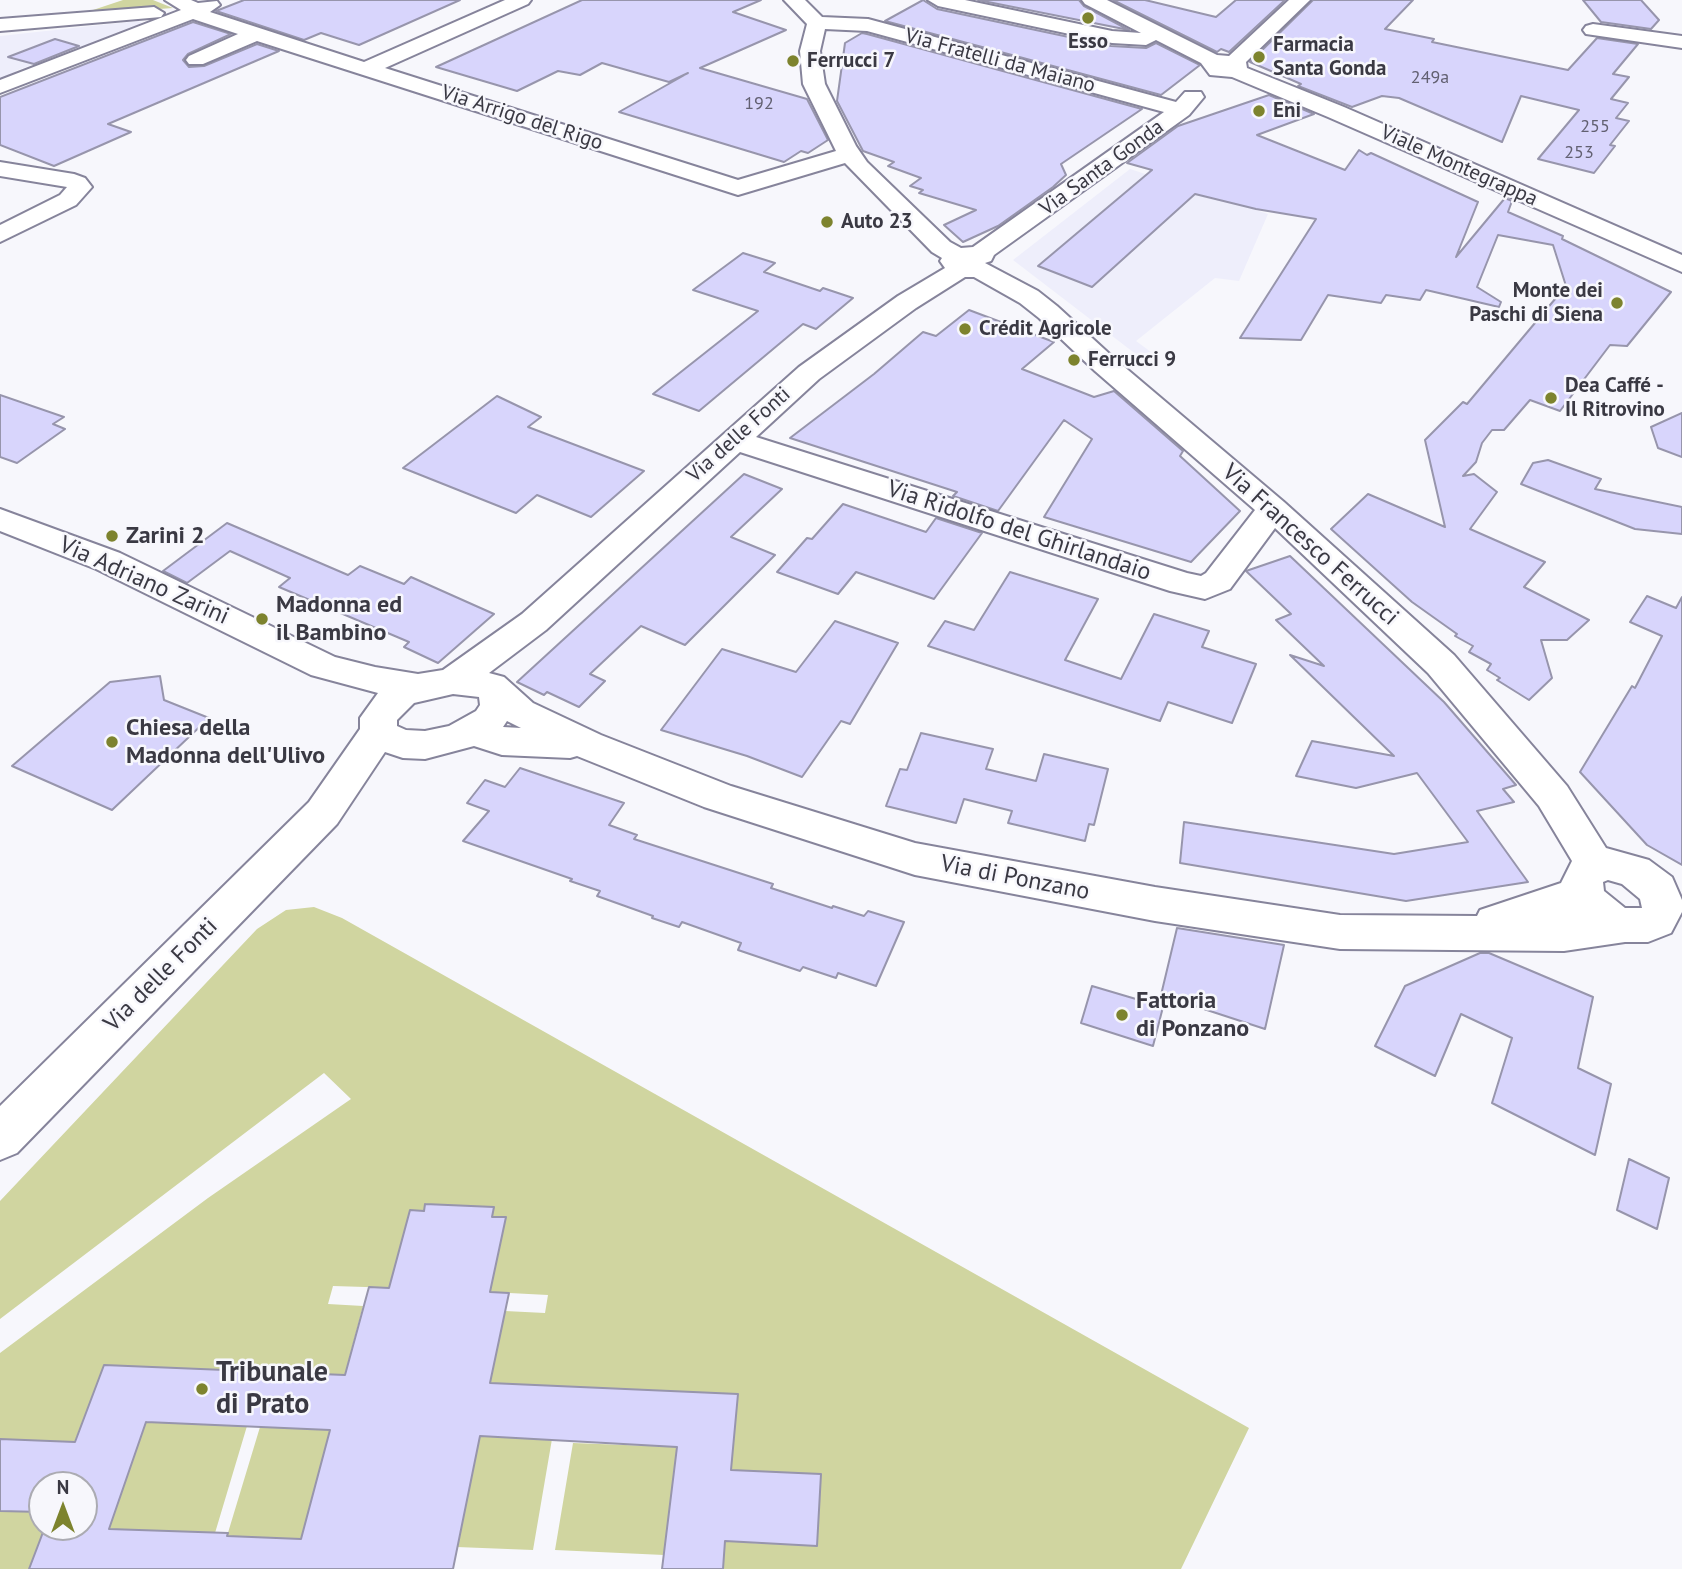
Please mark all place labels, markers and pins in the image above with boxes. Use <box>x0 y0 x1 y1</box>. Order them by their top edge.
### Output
marker: Esso <box>1080 10 1096 26</box>
place label: Esso <box>1068 29 1108 55</box>
place label: Farmacia Santa Gonda <box>1273 32 1386 82</box>
place label: Ferrucci 7 <box>807 48 895 74</box>
marker: Farmacia Santa Gonda <box>1251 49 1267 65</box>
marker: Ferrucci 7 <box>785 53 801 69</box>
place label: Eni <box>1273 98 1301 124</box>
marker: Eni <box>1251 103 1267 119</box>
place label: Auto 23 <box>841 209 913 235</box>
marker: Auto 23 <box>819 214 835 230</box>
place label: Monte dei Paschi di Siena <box>1469 278 1603 328</box>
marker: Monte dei Paschi di Siena <box>1609 295 1625 311</box>
place label: Crédit Agricole <box>979 316 1112 342</box>
marker: Crédit Agricole <box>957 321 973 337</box>
place label: Ferrucci 9 <box>1088 347 1176 373</box>
marker: Ferrucci 9 <box>1066 352 1082 368</box>
place label: Dea Caffé - Il Ritrovino <box>1565 373 1665 423</box>
marker: Dea Caffé - Il Ritrovino <box>1543 390 1559 406</box>
place label: Zarini 2 <box>126 522 205 550</box>
marker: Zarini 2 <box>104 528 120 544</box>
place label: Madonna ed il Bambino <box>276 591 402 647</box>
marker: Madonna ed il Bambino <box>254 611 270 627</box>
place label: Chiesa della Madonna dell'Ulivo <box>126 714 325 770</box>
marker: Chiesa della Madonna dell'Ulivo <box>104 734 120 750</box>
place label: Fattoria di Ponzano <box>1136 987 1249 1043</box>
marker: Fattoria di Ponzano <box>1114 1007 1130 1023</box>
place label: Tribunale di Prato <box>216 1356 328 1422</box>
marker: Tribunale di Prato <box>194 1381 210 1397</box>

